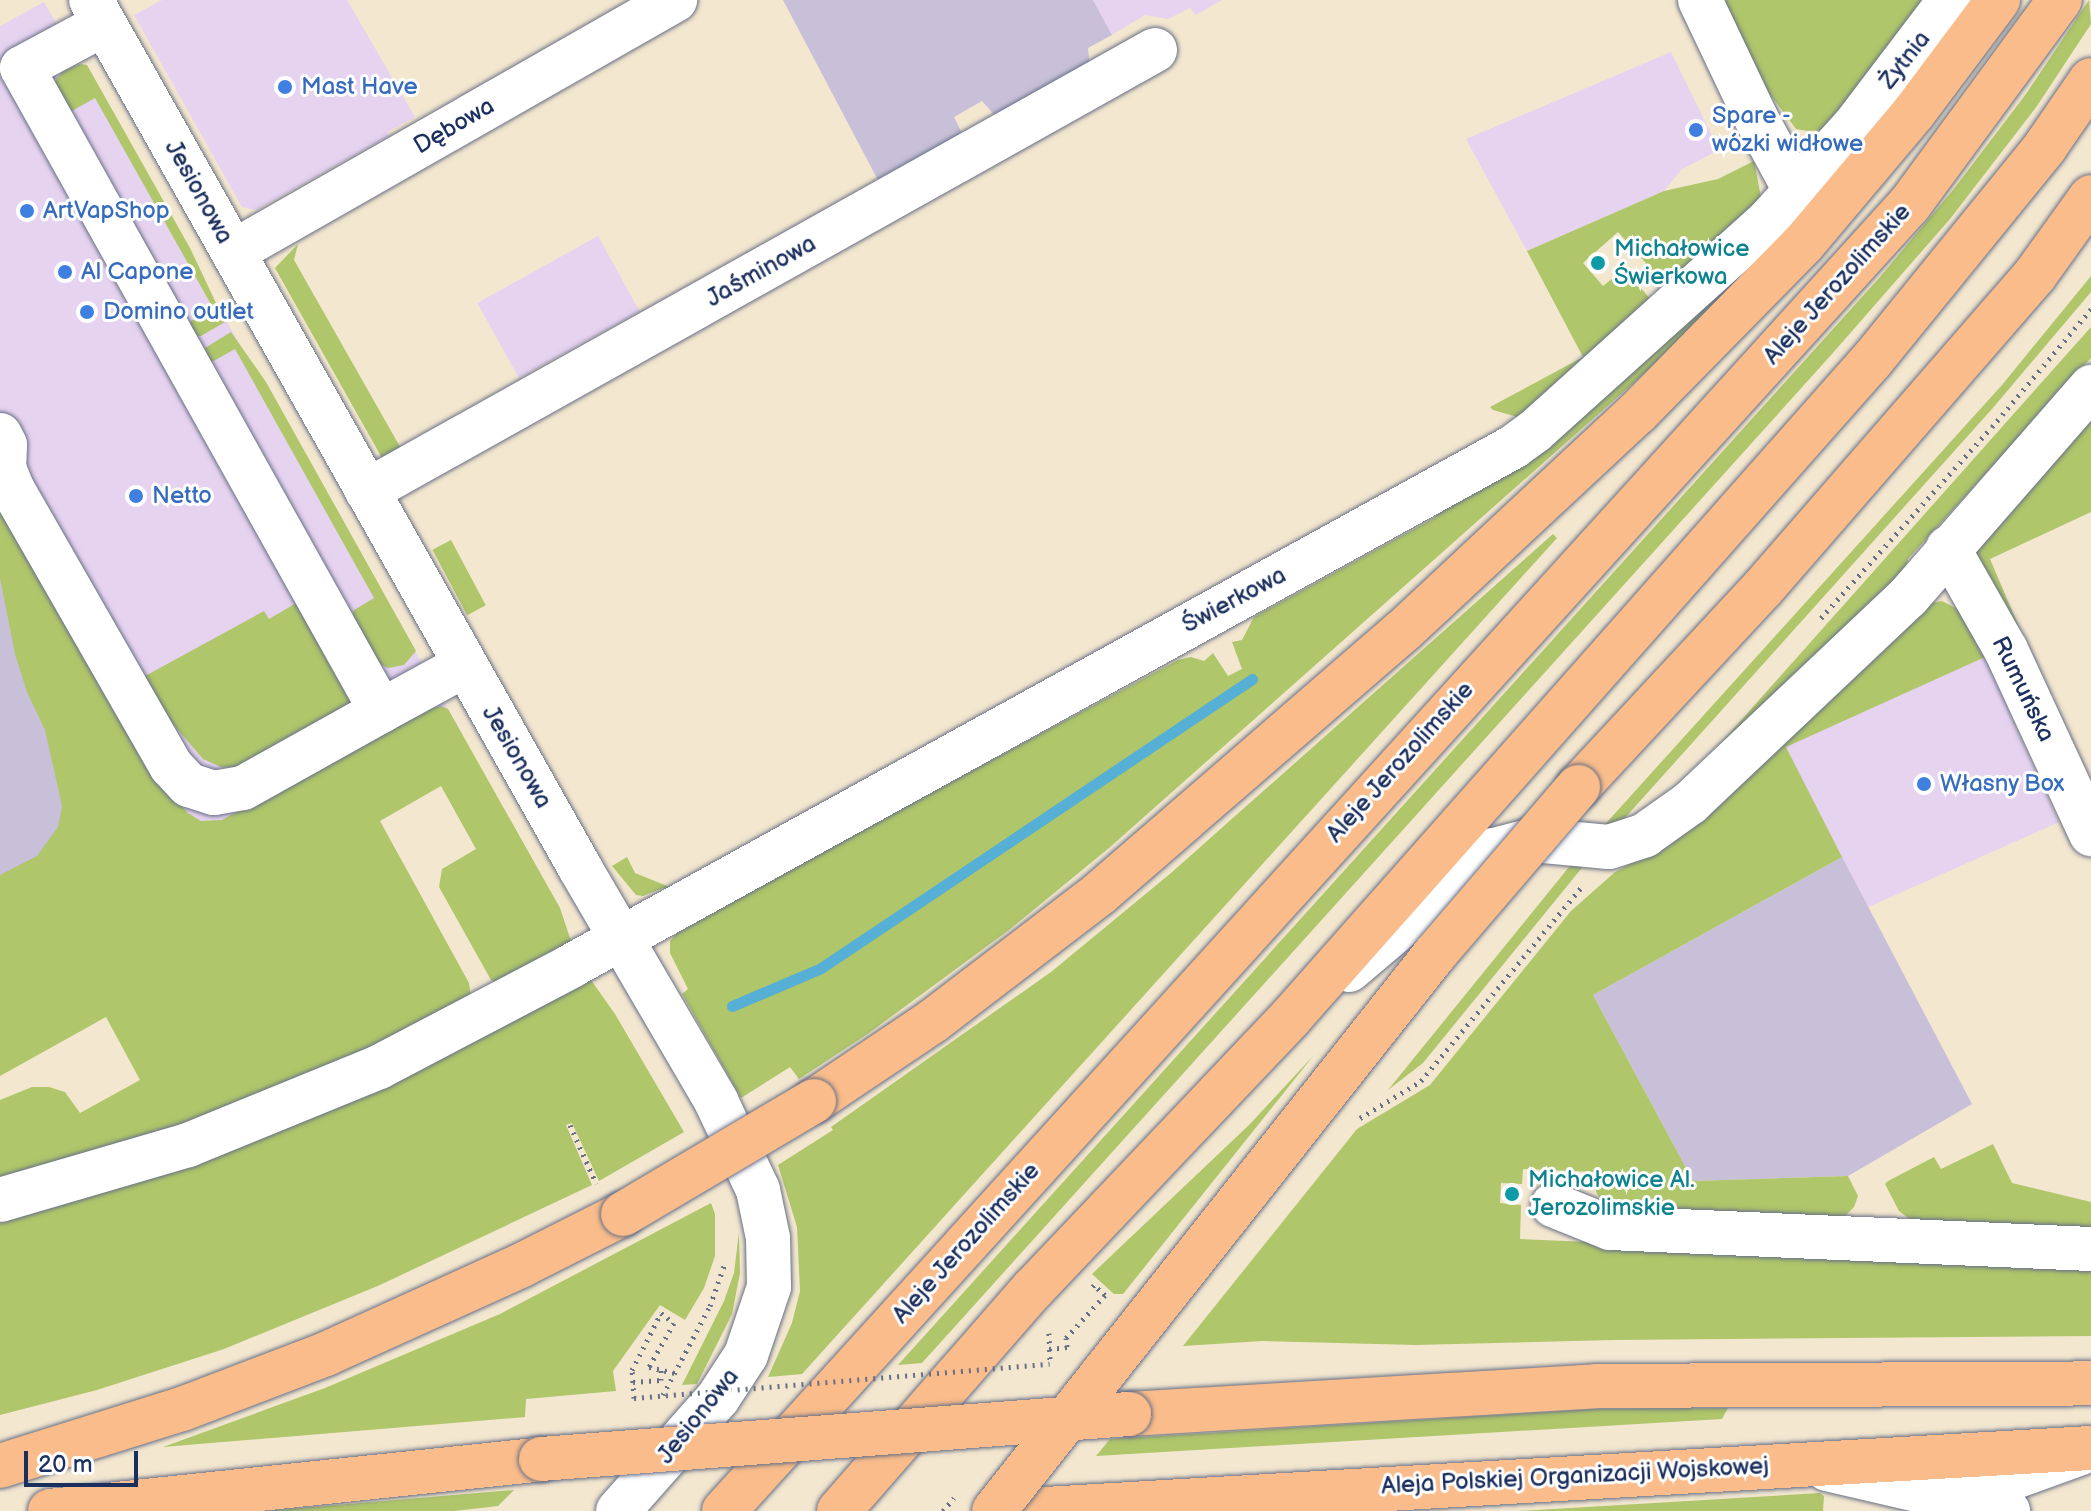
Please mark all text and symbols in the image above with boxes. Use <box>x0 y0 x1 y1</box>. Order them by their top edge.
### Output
street label: Żytnia <box>1873 25 1937 95</box>
place label: Mast Have <box>301 73 418 101</box>
marker: Mast Have <box>276 78 294 96</box>
street label: Dębowa <box>409 92 499 160</box>
place label: Spare - wózki widłowe <box>1712 102 1863 158</box>
marker: Spare - wózki widłowe <box>1687 121 1705 139</box>
street label: Jesionowa <box>159 135 239 249</box>
place label: ArtVapShop <box>43 197 170 225</box>
street label: Aleje Jerozolimskie <box>1757 197 1917 371</box>
marker: ArtVapShop <box>18 202 36 220</box>
street label: Jaśminowa <box>701 229 821 313</box>
place label: Michałowice Świerkowa <box>1614 235 1750 291</box>
marker: Michałowice Świerkowa <box>1589 254 1607 272</box>
place label: Al Capone <box>81 258 193 286</box>
marker: Al Capone <box>56 263 74 281</box>
place label: Domino outlet <box>103 298 254 326</box>
marker: Domino outlet <box>78 303 96 321</box>
place label: Netto <box>152 482 212 510</box>
marker: Netto <box>127 487 145 505</box>
street label: Świerkowa <box>1177 561 1291 639</box>
street label: Rumuńska <box>1985 632 2061 746</box>
street label: Aleje Jerozolimskie <box>1320 675 1480 849</box>
street label: Jesionowa <box>476 700 558 814</box>
place label: Własny Box <box>1940 770 2066 798</box>
marker: Własny Box <box>1915 775 1933 793</box>
street label: Aleje Jerozolimskie <box>886 1156 1046 1330</box>
place label: Michałowice Al. Jerozolimskie <box>1528 1166 1695 1222</box>
marker: Michałowice Al. Jerozolimskie <box>1503 1185 1521 1203</box>
street label: Jesionowa <box>651 1363 745 1469</box>
scale bar <box>28 1435 142 1485</box>
text: 20 m <box>38 1450 93 1479</box>
street label: Aleja Polskiej Organizacji Wojskowej <box>1380 1451 1770 1501</box>

